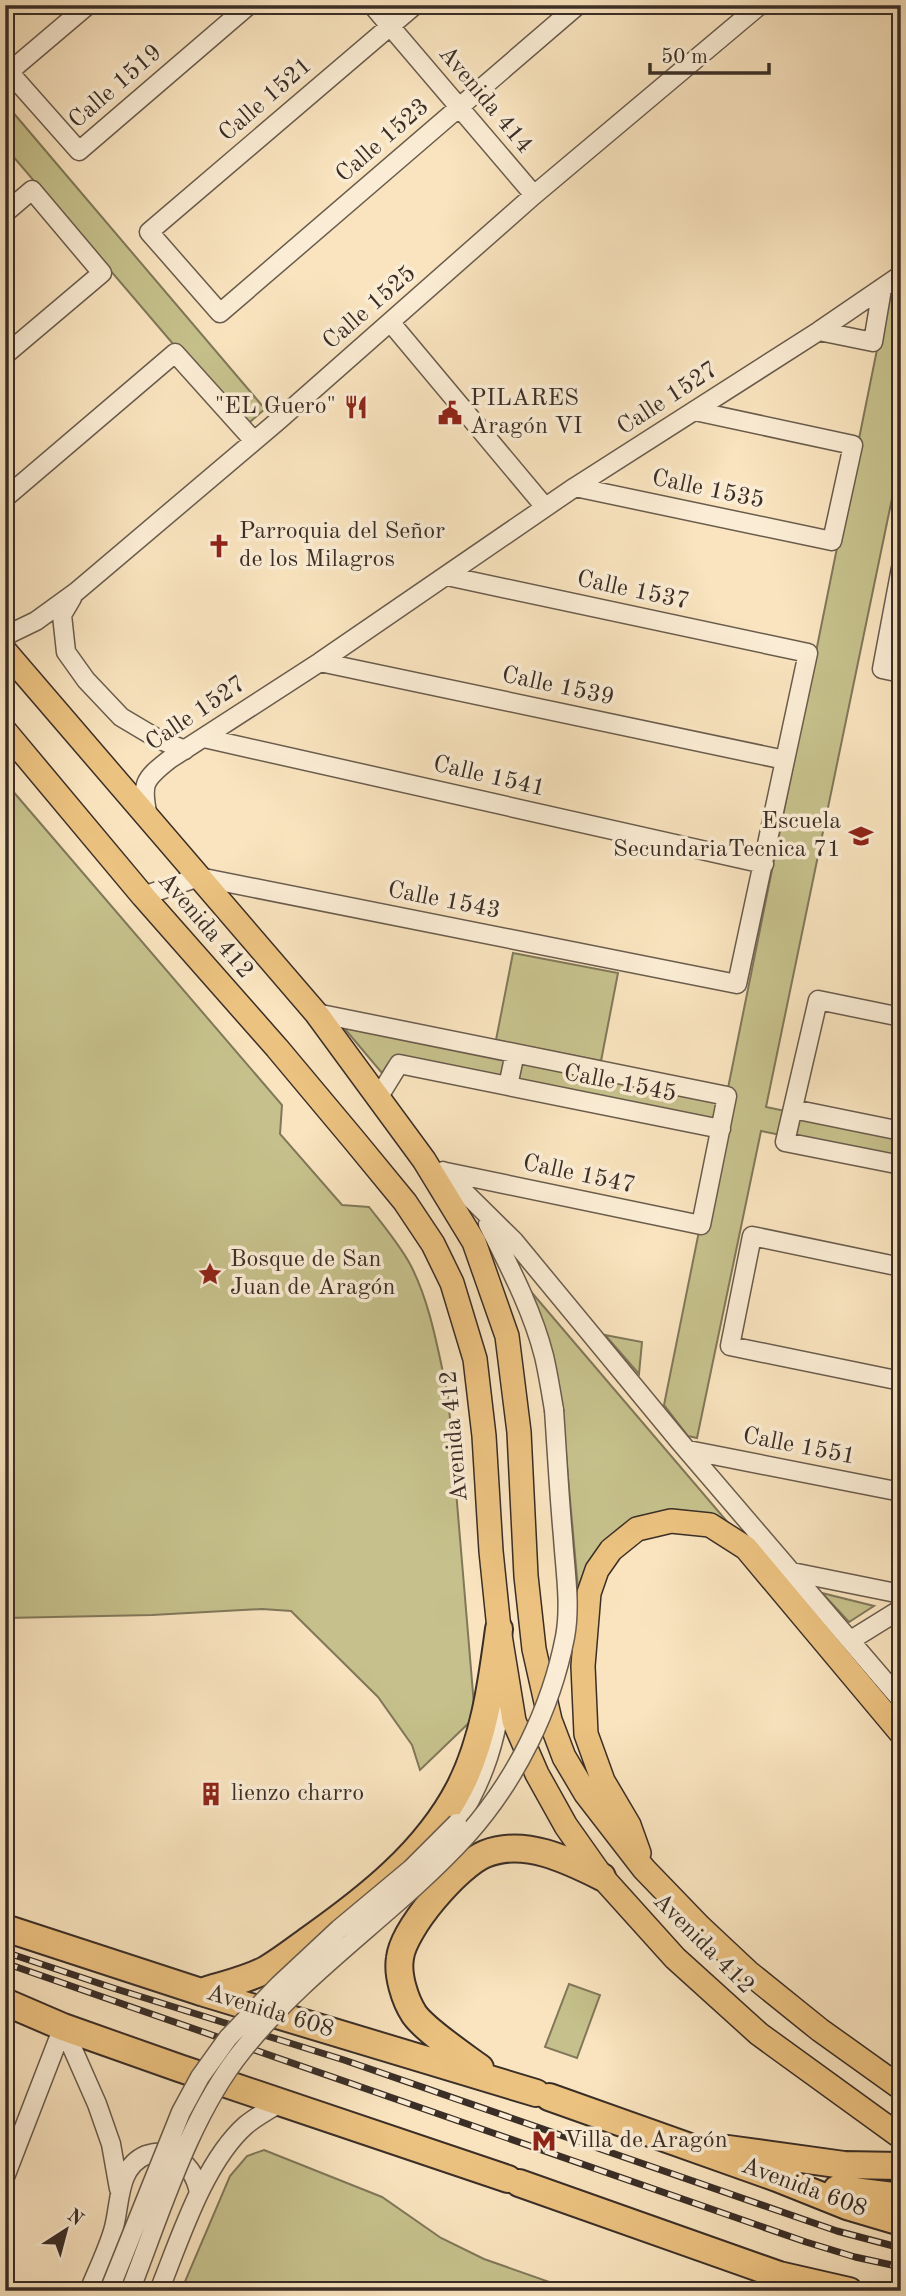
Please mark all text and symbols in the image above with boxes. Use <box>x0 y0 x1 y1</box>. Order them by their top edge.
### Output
scale bar <box>650 32 769 76</box>
street label: Calle 1519 <box>65 40 167 134</box>
street label: Avenida 414 <box>433 42 537 158</box>
text: 50 m <box>661 47 708 68</box>
street label: Calle 1521 <box>215 53 317 147</box>
street label: Calle 1523 <box>332 94 434 188</box>
street label: Calle 1525 <box>319 261 421 355</box>
street label: Calle 1527 <box>614 358 722 440</box>
place label: PILARES Aragón VI <box>470 387 583 439</box>
restaurant icon: "EL Guero" <box>342 393 370 421</box>
place label: "EL Guero" <box>215 395 336 419</box>
public building icon: PILARES Aragón VI <box>436 399 464 427</box>
street label: Calle 1535 <box>650 466 766 514</box>
place label: Parroquia del Señor de los Milagros <box>239 520 445 572</box>
church icon: Parroquia del Señor de los Milagros <box>205 532 233 560</box>
street label: Calle 1537 <box>575 567 691 615</box>
street label: Calle 1539 <box>500 663 616 711</box>
street label: Calle 1527 <box>142 672 250 756</box>
street label: Calle 1541 <box>431 752 547 802</box>
place label: Escuela SecundariaTecnica 71 <box>613 810 841 862</box>
school or university icon: Escuela SecundariaTecnica 71 <box>847 822 875 850</box>
street label: Avenida 412 <box>153 868 257 984</box>
street label: Calle 1543 <box>386 878 502 924</box>
street label: Calle 1545 <box>562 1061 678 1107</box>
street label: Calle 1547 <box>521 1151 637 1199</box>
place label: Bosque de San Juan de Aragón <box>230 1248 395 1300</box>
place icon: Bosque de San Juan de Aragón <box>196 1260 224 1288</box>
street label: Avenida 412 <box>437 1369 473 1503</box>
street label: Calle 1551 <box>741 1424 857 1470</box>
building icon: lienzo charro <box>197 1780 225 1808</box>
place label: lienzo charro <box>231 1782 364 1806</box>
street label: Avenida 412 <box>648 1889 758 1999</box>
street label: Avenida 608 <box>204 1981 336 2043</box>
metro station icon: Villa de Aragón <box>530 2127 558 2155</box>
place label: Villa de Aragón <box>564 2129 728 2153</box>
street label: Avenida 608 <box>738 2154 870 2222</box>
north arrow <box>32 2194 102 2264</box>
text: N <box>63 2206 86 2231</box>

